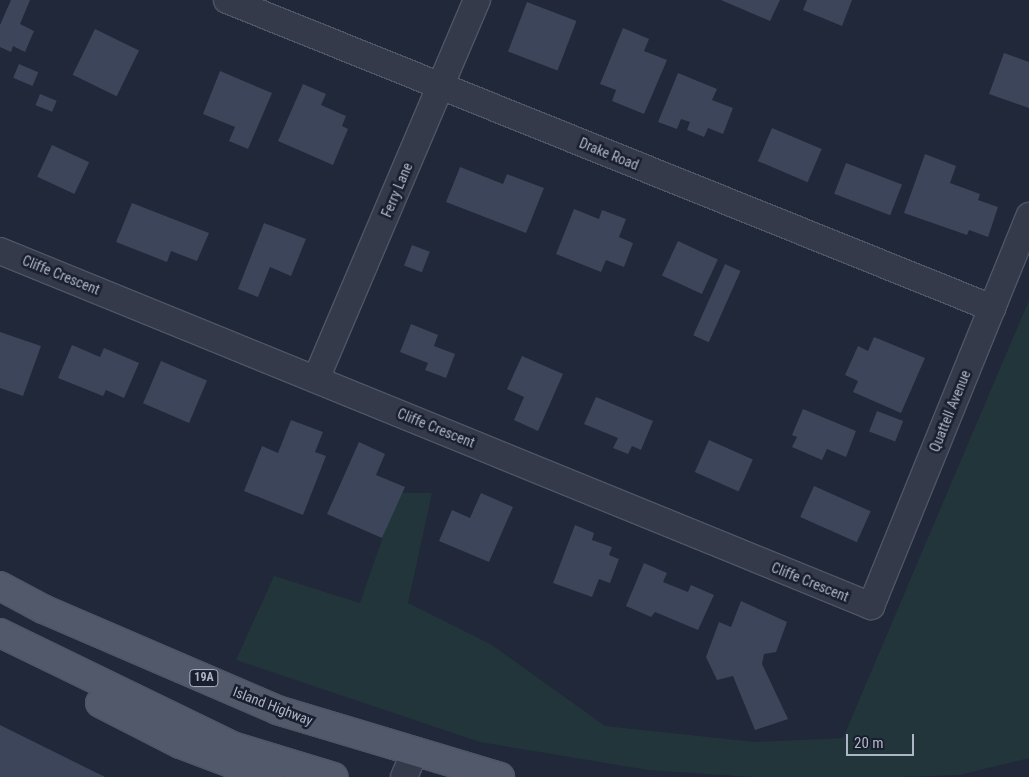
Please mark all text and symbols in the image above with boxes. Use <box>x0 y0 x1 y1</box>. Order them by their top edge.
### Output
street label: Drake Road <box>577 134 641 174</box>
street label: Ferry Lane <box>378 160 416 220</box>
street label: Cliffe Crescent <box>20 252 102 298</box>
street label: Quattell Avenue <box>926 368 974 454</box>
street label: Cliffe Crescent <box>395 405 477 451</box>
street label: Cliffe Crescent <box>769 559 851 605</box>
road number: 19A <box>189 668 219 688</box>
street label: Island Highway <box>231 683 315 729</box>
scale bar <box>849 724 916 756</box>
text: 20 m <box>854 734 884 752</box>

